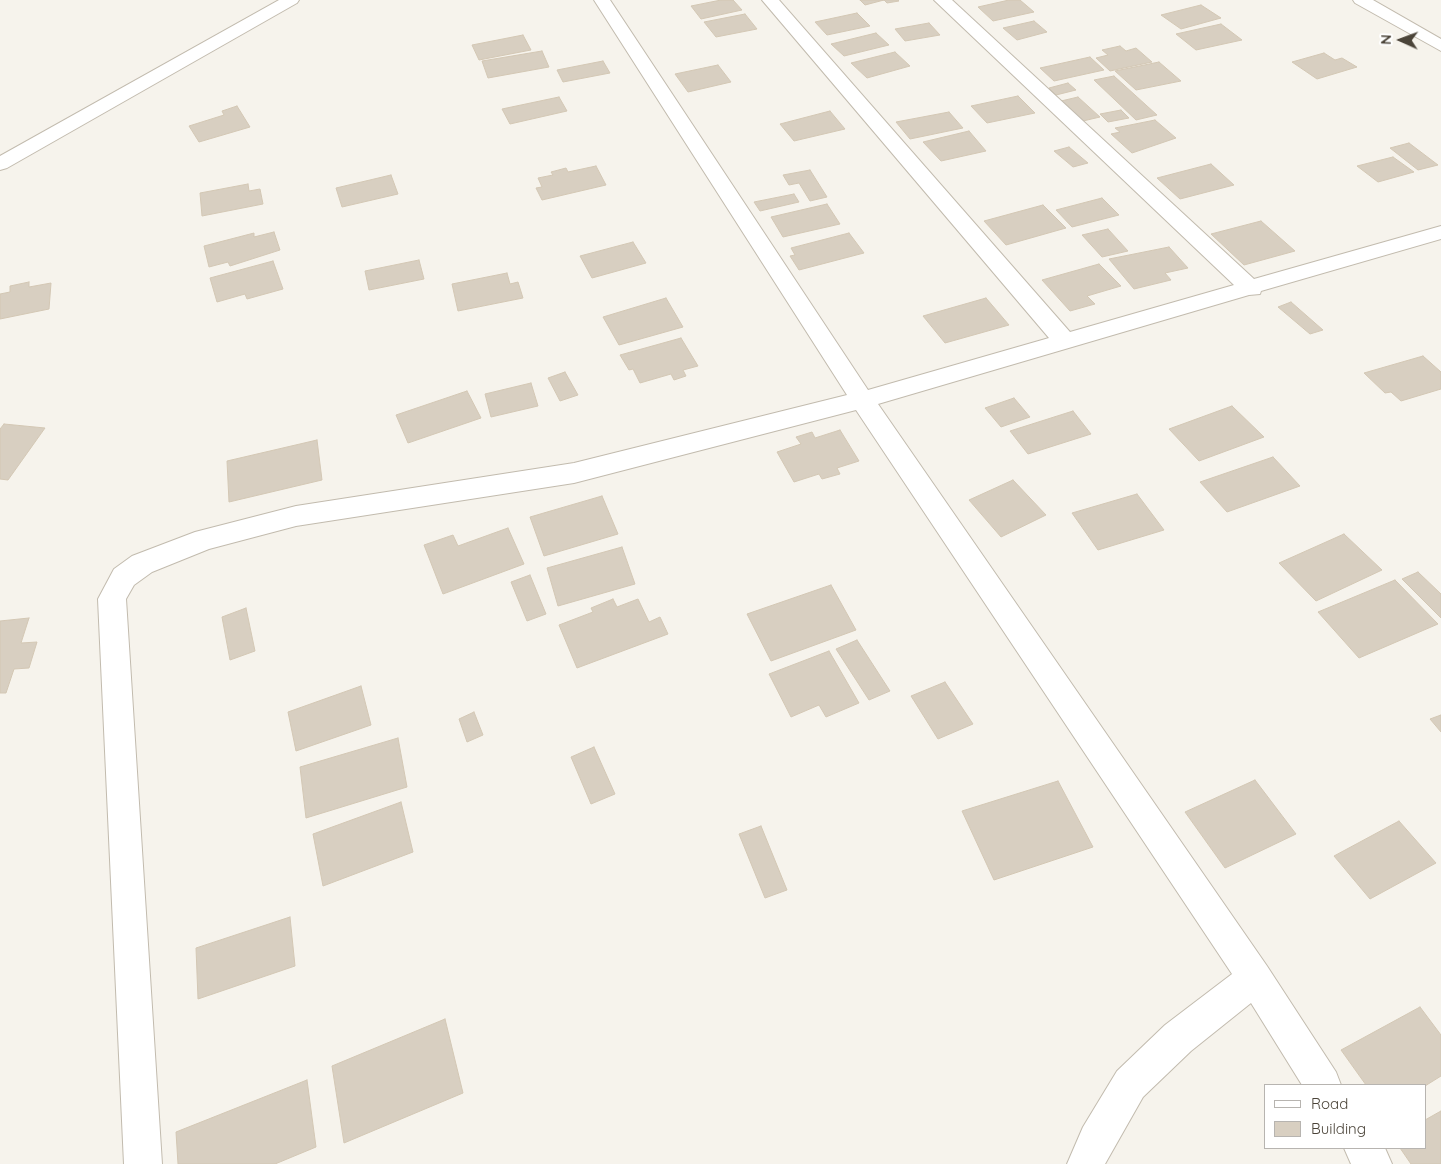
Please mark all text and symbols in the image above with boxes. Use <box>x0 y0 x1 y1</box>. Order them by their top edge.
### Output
north arrow <box>1376 15 1426 65</box>
text: N <box>1377 34 1395 45</box>
legend <box>1264 1084 1426 1149</box>
text: Road <box>1311 1094 1348 1113</box>
text: Building <box>1311 1119 1366 1138</box>

